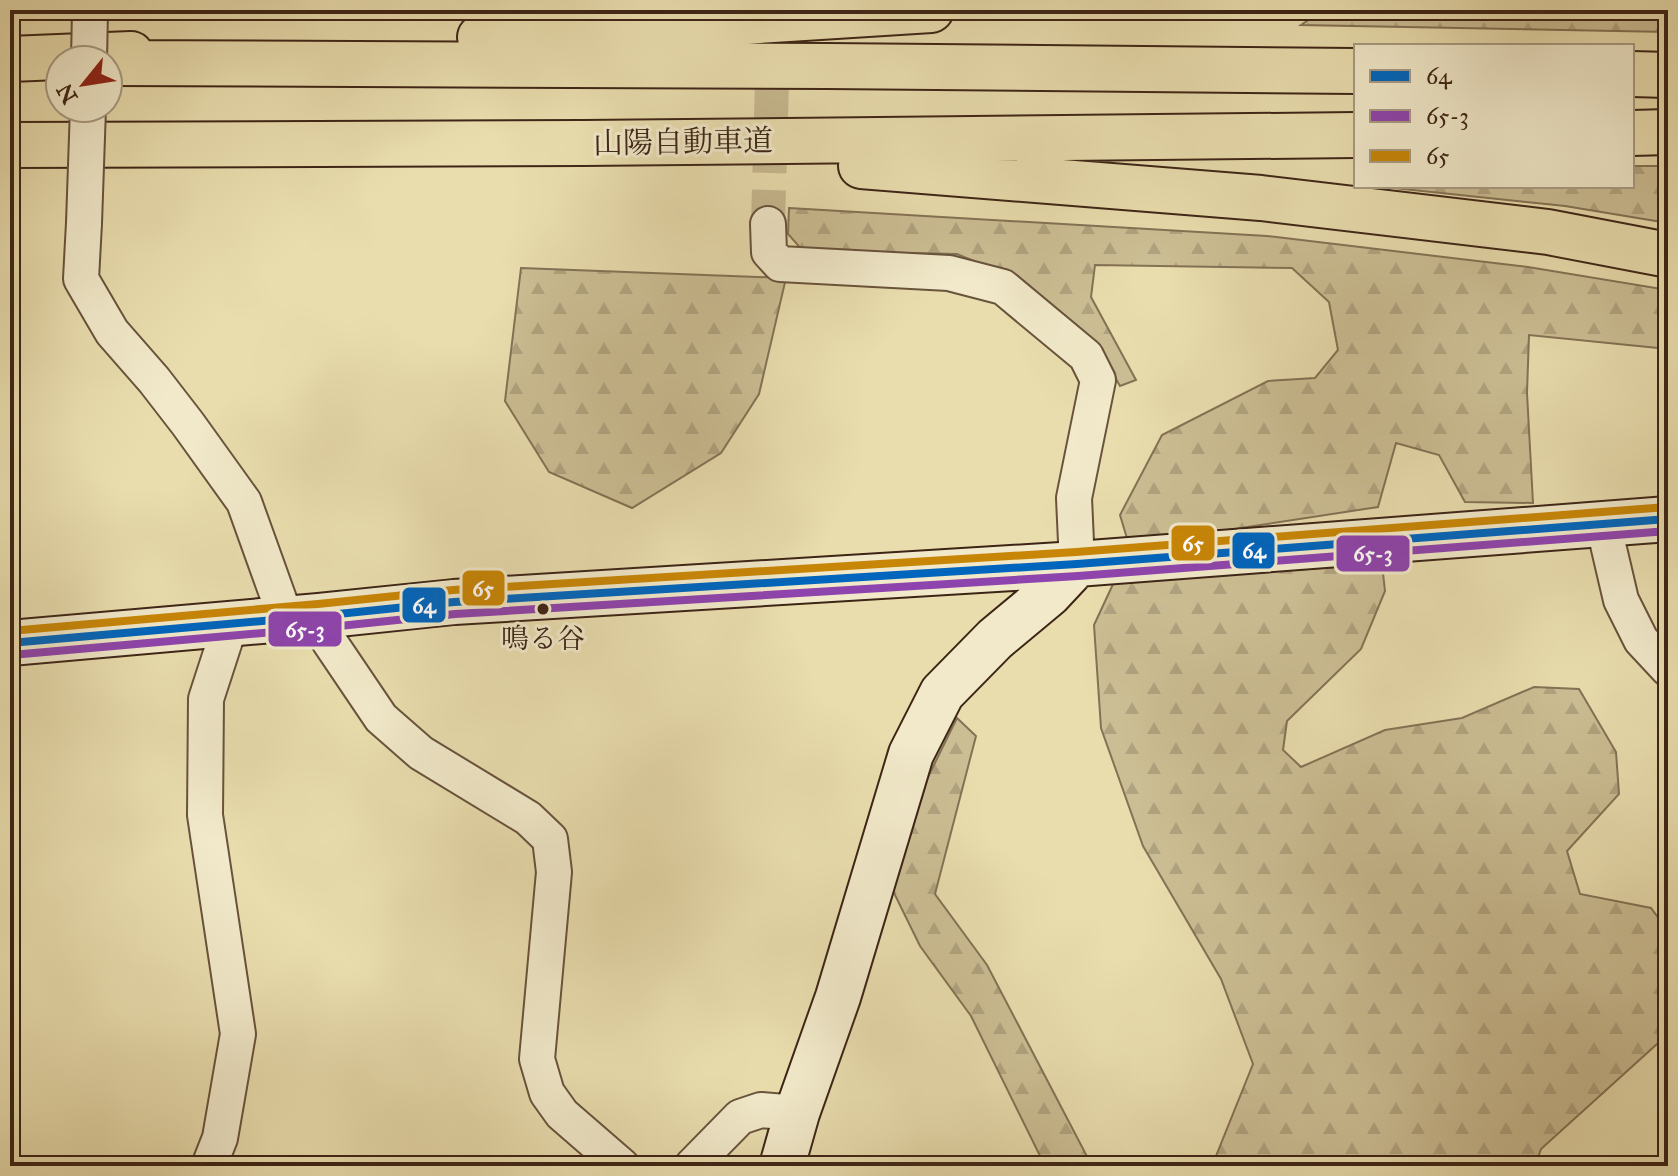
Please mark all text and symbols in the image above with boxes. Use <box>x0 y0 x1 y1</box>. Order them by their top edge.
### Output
north arrow <box>44 44 124 124</box>
legend <box>1354 44 1634 188</box>
text: 64 <box>1426 61 1452 91</box>
text: N <box>51 79 83 109</box>
text: 65-3 <box>1426 101 1469 131</box>
street label: 山陽自動車道 <box>593 122 773 162</box>
text: 65 <box>1426 141 1449 171</box>
line badge: 65 <box>1170 524 1216 562</box>
text: 65 <box>1182 530 1205 557</box>
line badge: 64 <box>1231 531 1276 570</box>
line badge: 65-3 <box>1335 534 1411 573</box>
text: 64 <box>1242 537 1268 564</box>
text: 65-3 <box>1353 540 1393 567</box>
line badge: 65 <box>461 569 506 607</box>
text: 65 <box>472 575 495 602</box>
line badge: 64 <box>401 586 447 624</box>
text: 64 <box>412 592 438 619</box>
marker: 鳴る谷 <box>535 601 551 617</box>
line badge: 65-3 <box>267 610 343 648</box>
text: 65-3 <box>285 616 325 643</box>
place label: 鳴る谷 <box>501 621 585 656</box>

